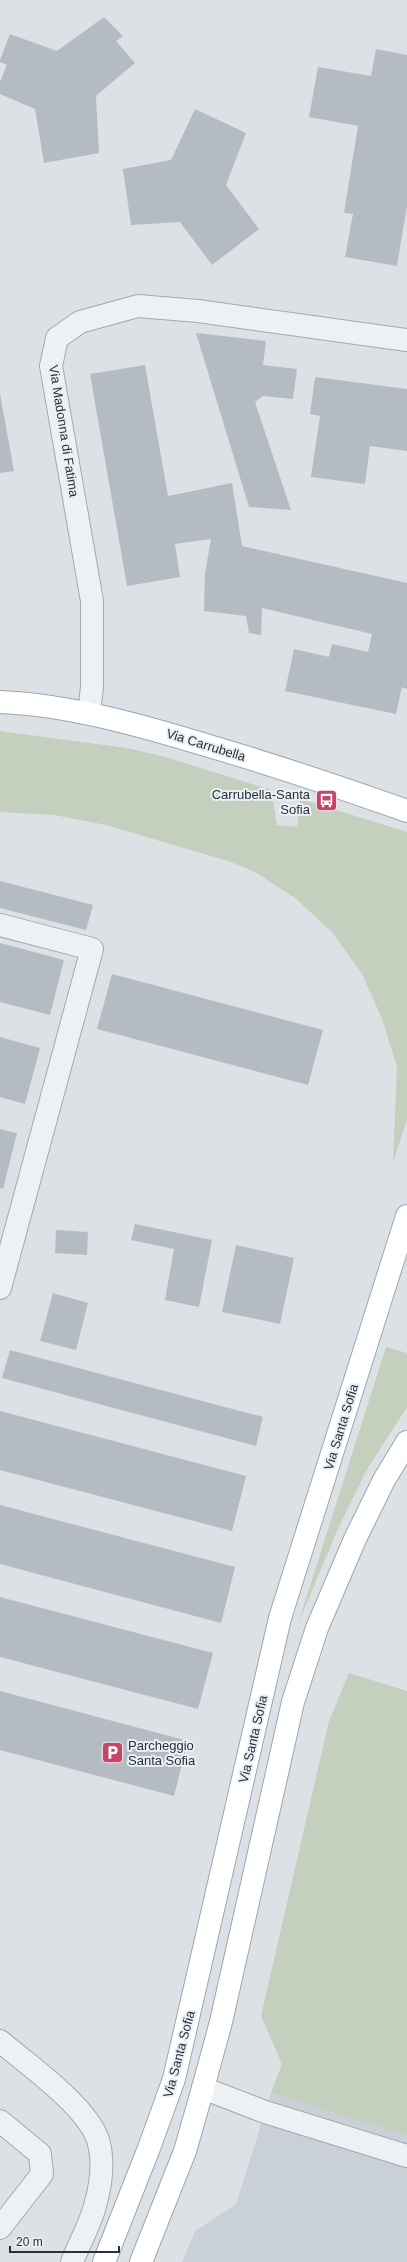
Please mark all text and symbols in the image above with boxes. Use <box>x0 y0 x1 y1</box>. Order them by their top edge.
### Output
street label: Via Madonna di Fatima <box>46 364 82 499</box>
street label: Via Carrubella <box>165 726 248 764</box>
place label: Carrubella-Santa Sofia <box>212 787 311 817</box>
bus stop icon: Carrubella-Santa Sofia <box>313 788 339 814</box>
street label: Via Santa Sofia <box>321 1381 361 1472</box>
street label: Via Santa Sofia <box>236 1693 271 1784</box>
place label: Parcheggio Santa Sofia <box>128 1738 196 1768</box>
parking icon: Parcheggio Santa Sofia <box>99 1739 125 1765</box>
street label: Via Santa Sofia <box>160 2008 198 2099</box>
scale bar <box>10 2228 119 2254</box>
text: 20 m <box>16 2235 43 2249</box>

